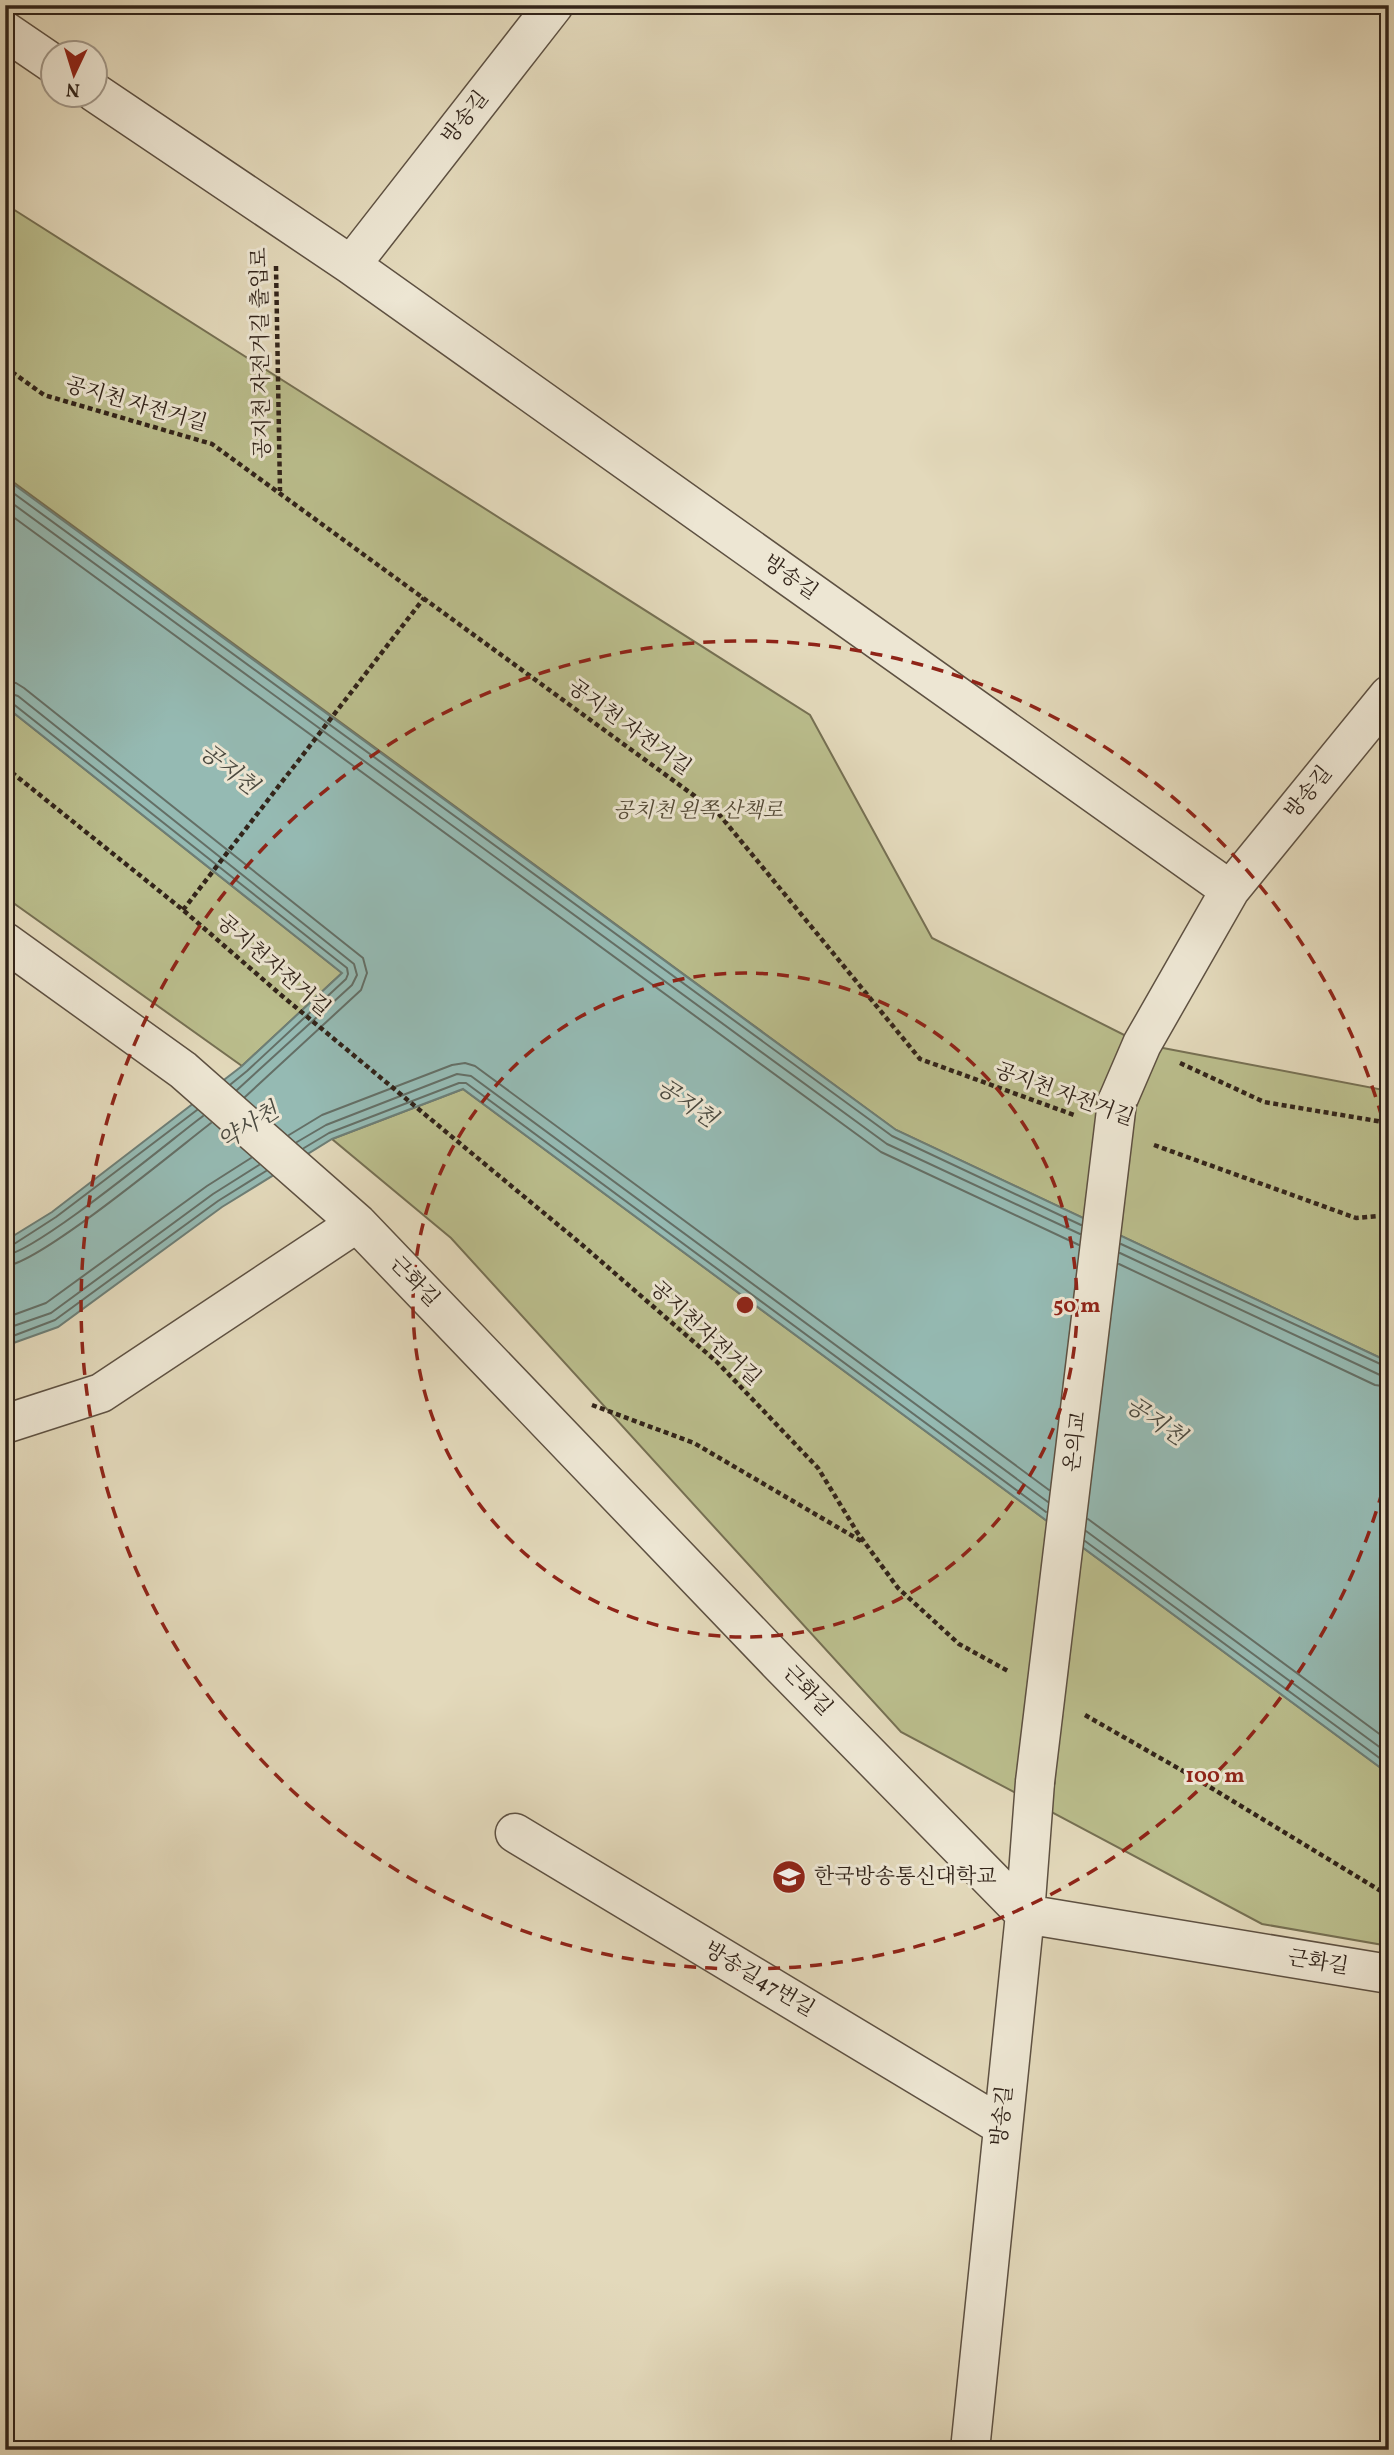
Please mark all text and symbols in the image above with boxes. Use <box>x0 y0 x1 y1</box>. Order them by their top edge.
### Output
north arrow <box>38 38 108 108</box>
text: N <box>65 75 81 102</box>
street label: 방송길 <box>436 85 496 151</box>
street label: 공지천 자전거길 출입로 <box>246 247 278 459</box>
street label: 공지천 자전거길 <box>62 371 210 439</box>
street label: 방송길 <box>757 549 823 607</box>
street label: 공지천 자전거길 <box>561 673 697 783</box>
water label: 공지천 <box>192 737 266 804</box>
street label: 방송길 <box>1279 760 1339 826</box>
park label: 공치천 왼쪽 산책로 <box>613 797 784 826</box>
street label: 공지천자전거길 <box>210 908 336 1024</box>
street label: 공지천 자전거길 <box>990 1056 1138 1134</box>
water label: 공지천 <box>649 1072 724 1137</box>
water label: 약사천 <box>212 1095 287 1158</box>
street label: 근화길 <box>382 1250 446 1314</box>
street label: 공지천자전거길 <box>643 1275 767 1393</box>
text: 50 m <box>1053 1292 1101 1321</box>
centre of rings <box>733 1293 757 1317</box>
water label: 공지천 <box>1118 1390 1193 1455</box>
street label: 온의교 <box>1058 1410 1094 1474</box>
street label: 근화길 <box>775 1659 839 1723</box>
text: 100 m <box>1185 1762 1245 1791</box>
school or university icon: 한국방송통신대학교 <box>770 1858 808 1896</box>
place label: 한국방송통신대학교 <box>814 1863 997 1892</box>
street label: 방송길47번길 <box>698 1936 820 2024</box>
street label: 근화길 <box>1286 1944 1350 1982</box>
street label: 방송길 <box>985 2084 1021 2148</box>

